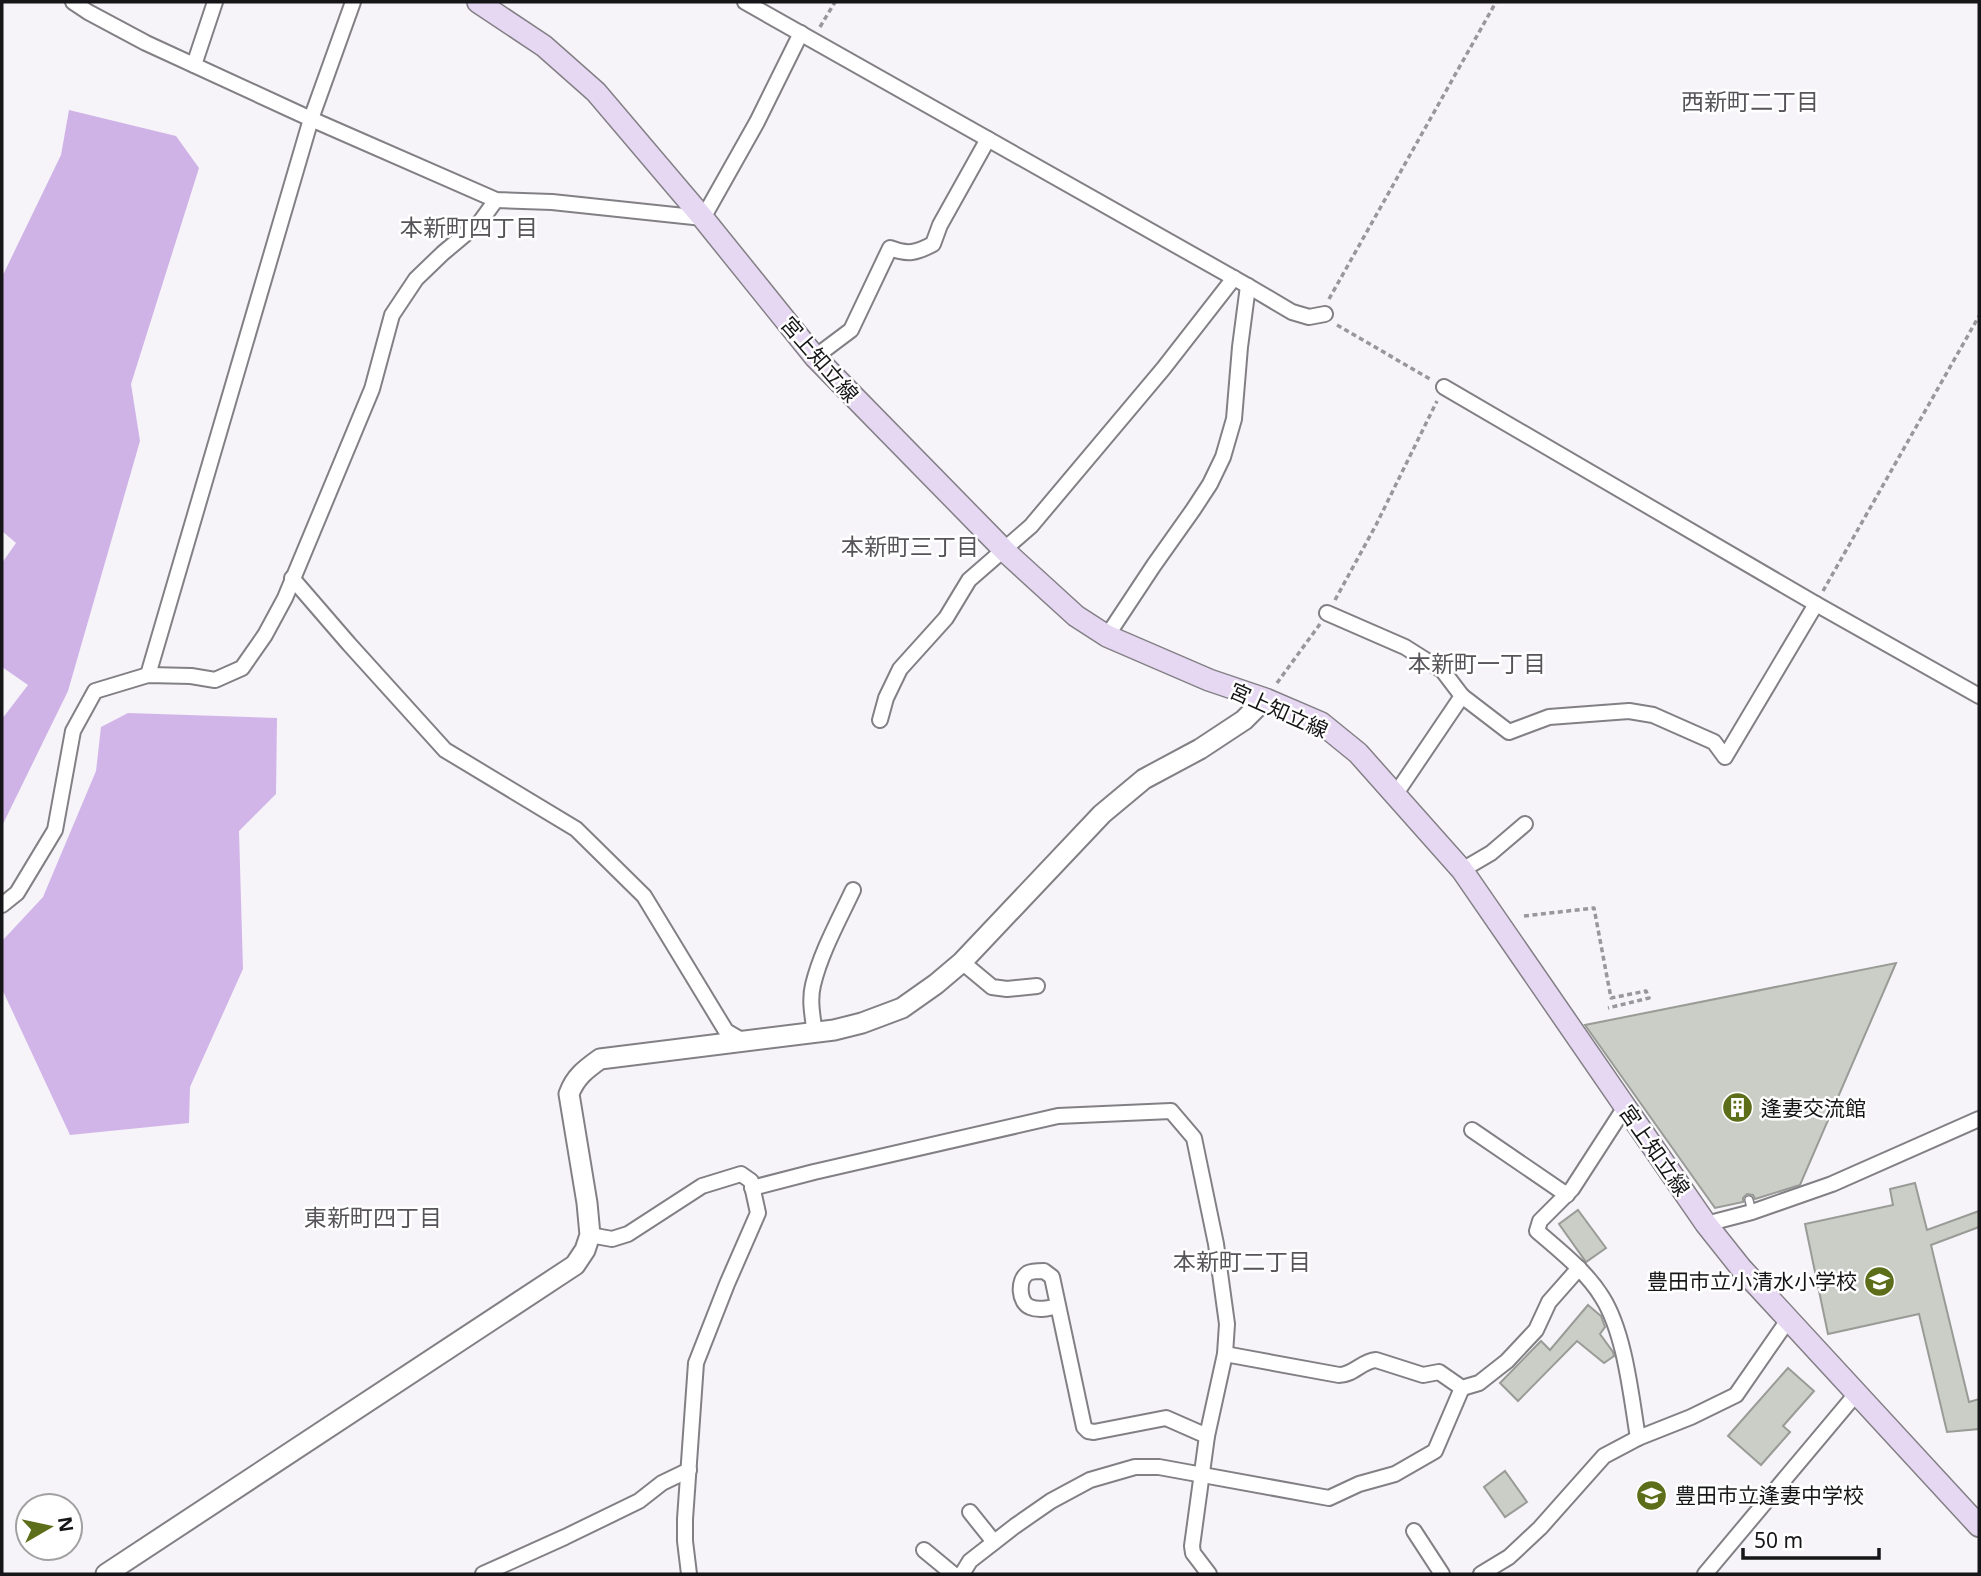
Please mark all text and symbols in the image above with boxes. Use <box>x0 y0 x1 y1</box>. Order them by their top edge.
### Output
district label: 西新町二丁目 <box>1681 85 1819 117</box>
district label: 本新町四丁目 <box>400 211 538 243</box>
street label: 宮上知立線 <box>775 310 865 408</box>
district label: 本新町三丁目 <box>841 530 979 562</box>
district label: 本新町一丁目 <box>1408 647 1546 679</box>
street label: 宮上知立線 <box>1225 676 1333 744</box>
building icon: 逢妻交流館 <box>1721 1091 1755 1125</box>
place label: 逢妻交流館 <box>1761 1094 1866 1122</box>
street label: 宮上知立線 <box>1613 1099 1697 1201</box>
district label: 東新町四丁目 <box>304 1201 442 1233</box>
district label: 本新町二丁目 <box>1173 1245 1311 1277</box>
school or university icon: 豊田市立小清水小学校 <box>1863 1264 1897 1298</box>
place label: 豊田市立小清水小学校 <box>1647 1267 1857 1295</box>
school or university icon: 豊田市立逢妻中学校 <box>1635 1478 1669 1512</box>
place label: 豊田市立逢妻中学校 <box>1675 1481 1864 1509</box>
north arrow <box>14 1492 84 1562</box>
text: N <box>52 1515 80 1534</box>
scale bar <box>1743 1516 1880 1560</box>
text: 50 m <box>1754 1526 1803 1554</box>

